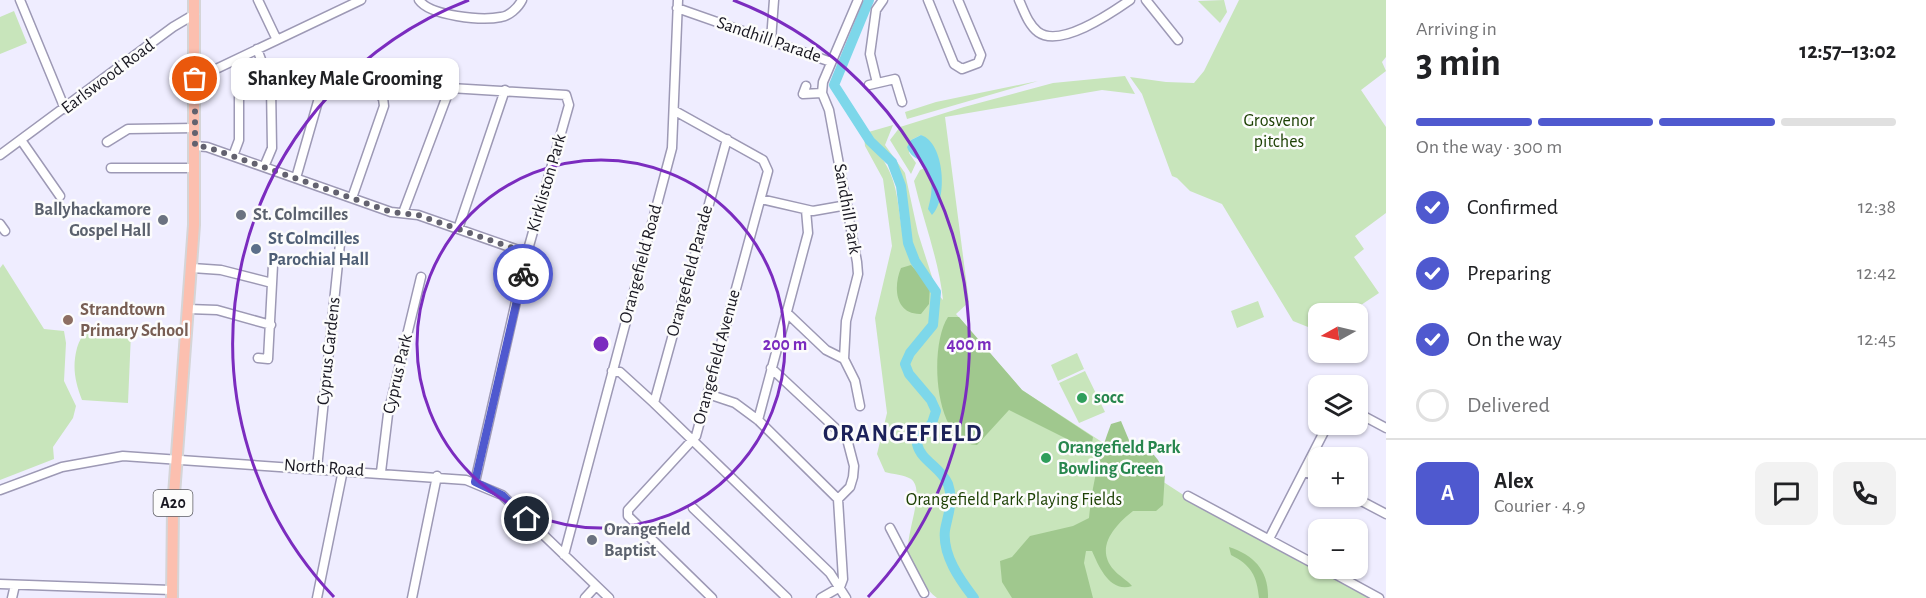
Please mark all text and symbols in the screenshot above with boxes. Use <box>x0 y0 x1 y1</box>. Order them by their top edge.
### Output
street label: Sandhill Parade <box>715 14 823 66</box>
text: Arriving in <box>1416 19 1497 39</box>
street label: Earlswood Road <box>58 36 158 118</box>
text: 12:57–13:02 <box>1799 40 1896 62</box>
text: 3 min <box>1416 44 1501 83</box>
pin <box>169 53 220 104</box>
callout: Shankey Male Grooming <box>231 58 459 100</box>
icon: bag <box>178 62 211 95</box>
text: Shankey Male Grooming <box>248 69 442 89</box>
park label: Grosvenor pitches <box>1243 112 1315 151</box>
street label: Kirkliston Park <box>524 131 570 234</box>
text: On the way · 300 m <box>1416 137 1562 157</box>
street label: Sandhill Park <box>830 162 864 256</box>
icon: check <box>1416 191 1449 224</box>
text: Confirmed <box>1467 196 1558 218</box>
text: 12:38 <box>1858 197 1896 217</box>
place label: Ballyhackamore Gospel Hall <box>34 201 151 240</box>
street label: Orangefield Road <box>616 203 666 325</box>
street label: Orangefield Parade <box>664 203 716 339</box>
place label: St. Colmcilles <box>253 206 348 224</box>
marker: St. Colmcilles <box>234 208 248 222</box>
marker: Ballyhackamore Gospel Hall <box>156 213 170 227</box>
place label: St Colmcilles Parochial Hall <box>268 230 369 269</box>
marker: St Colmcilles Parochial Hall <box>249 242 263 256</box>
courier <box>493 244 553 304</box>
icon: check <box>1416 257 1449 290</box>
icon: bike <box>507 258 540 291</box>
text: Preparing <box>1467 262 1551 284</box>
text: 12:42 <box>1857 263 1896 283</box>
street label: Orangefield Avenue <box>690 288 744 426</box>
street label: Cyprus Gardens <box>314 296 344 406</box>
place label: Strandtown Primary School <box>80 301 189 340</box>
north arrow <box>1308 303 1368 363</box>
map controls <box>1308 303 1368 579</box>
marker: Strandtown Primary School <box>61 313 75 327</box>
icon: check <box>1416 323 1449 356</box>
text: On the way <box>1467 328 1562 350</box>
text: 12:45 <box>1857 329 1896 349</box>
street label: Cyprus Park <box>380 331 416 416</box>
centre of rings <box>591 334 611 354</box>
text: 200 m <box>763 336 807 354</box>
text: 400 m <box>946 336 992 354</box>
button: layers <box>1308 375 1368 435</box>
place label: socc <box>1094 389 1124 407</box>
marker: socc <box>1075 391 1089 405</box>
text: Delivered <box>1467 394 1550 416</box>
district label: ORANGEFIELD <box>823 422 983 446</box>
place label: Orangefield Park Bowling Green <box>1058 439 1180 478</box>
button: + <box>1308 447 1368 507</box>
marker: Orangefield Park Bowling Green <box>1039 451 1053 465</box>
street label: North Road <box>283 456 365 480</box>
button: chat <box>1755 462 1818 525</box>
button: phone <box>1833 462 1896 525</box>
text: Alex <box>1494 470 1534 492</box>
text: A <box>1441 482 1454 504</box>
road number: A20 <box>154 490 192 516</box>
park label: Orangefield Park Playing Fields <box>906 491 1122 509</box>
pin <box>501 493 552 544</box>
text: Courier · 4.9 <box>1494 496 1586 516</box>
icon: home <box>510 502 543 535</box>
button: − <box>1308 519 1368 579</box>
place label: Orangefield Baptist <box>604 521 691 560</box>
marker: Orangefield Baptist <box>585 533 599 547</box>

